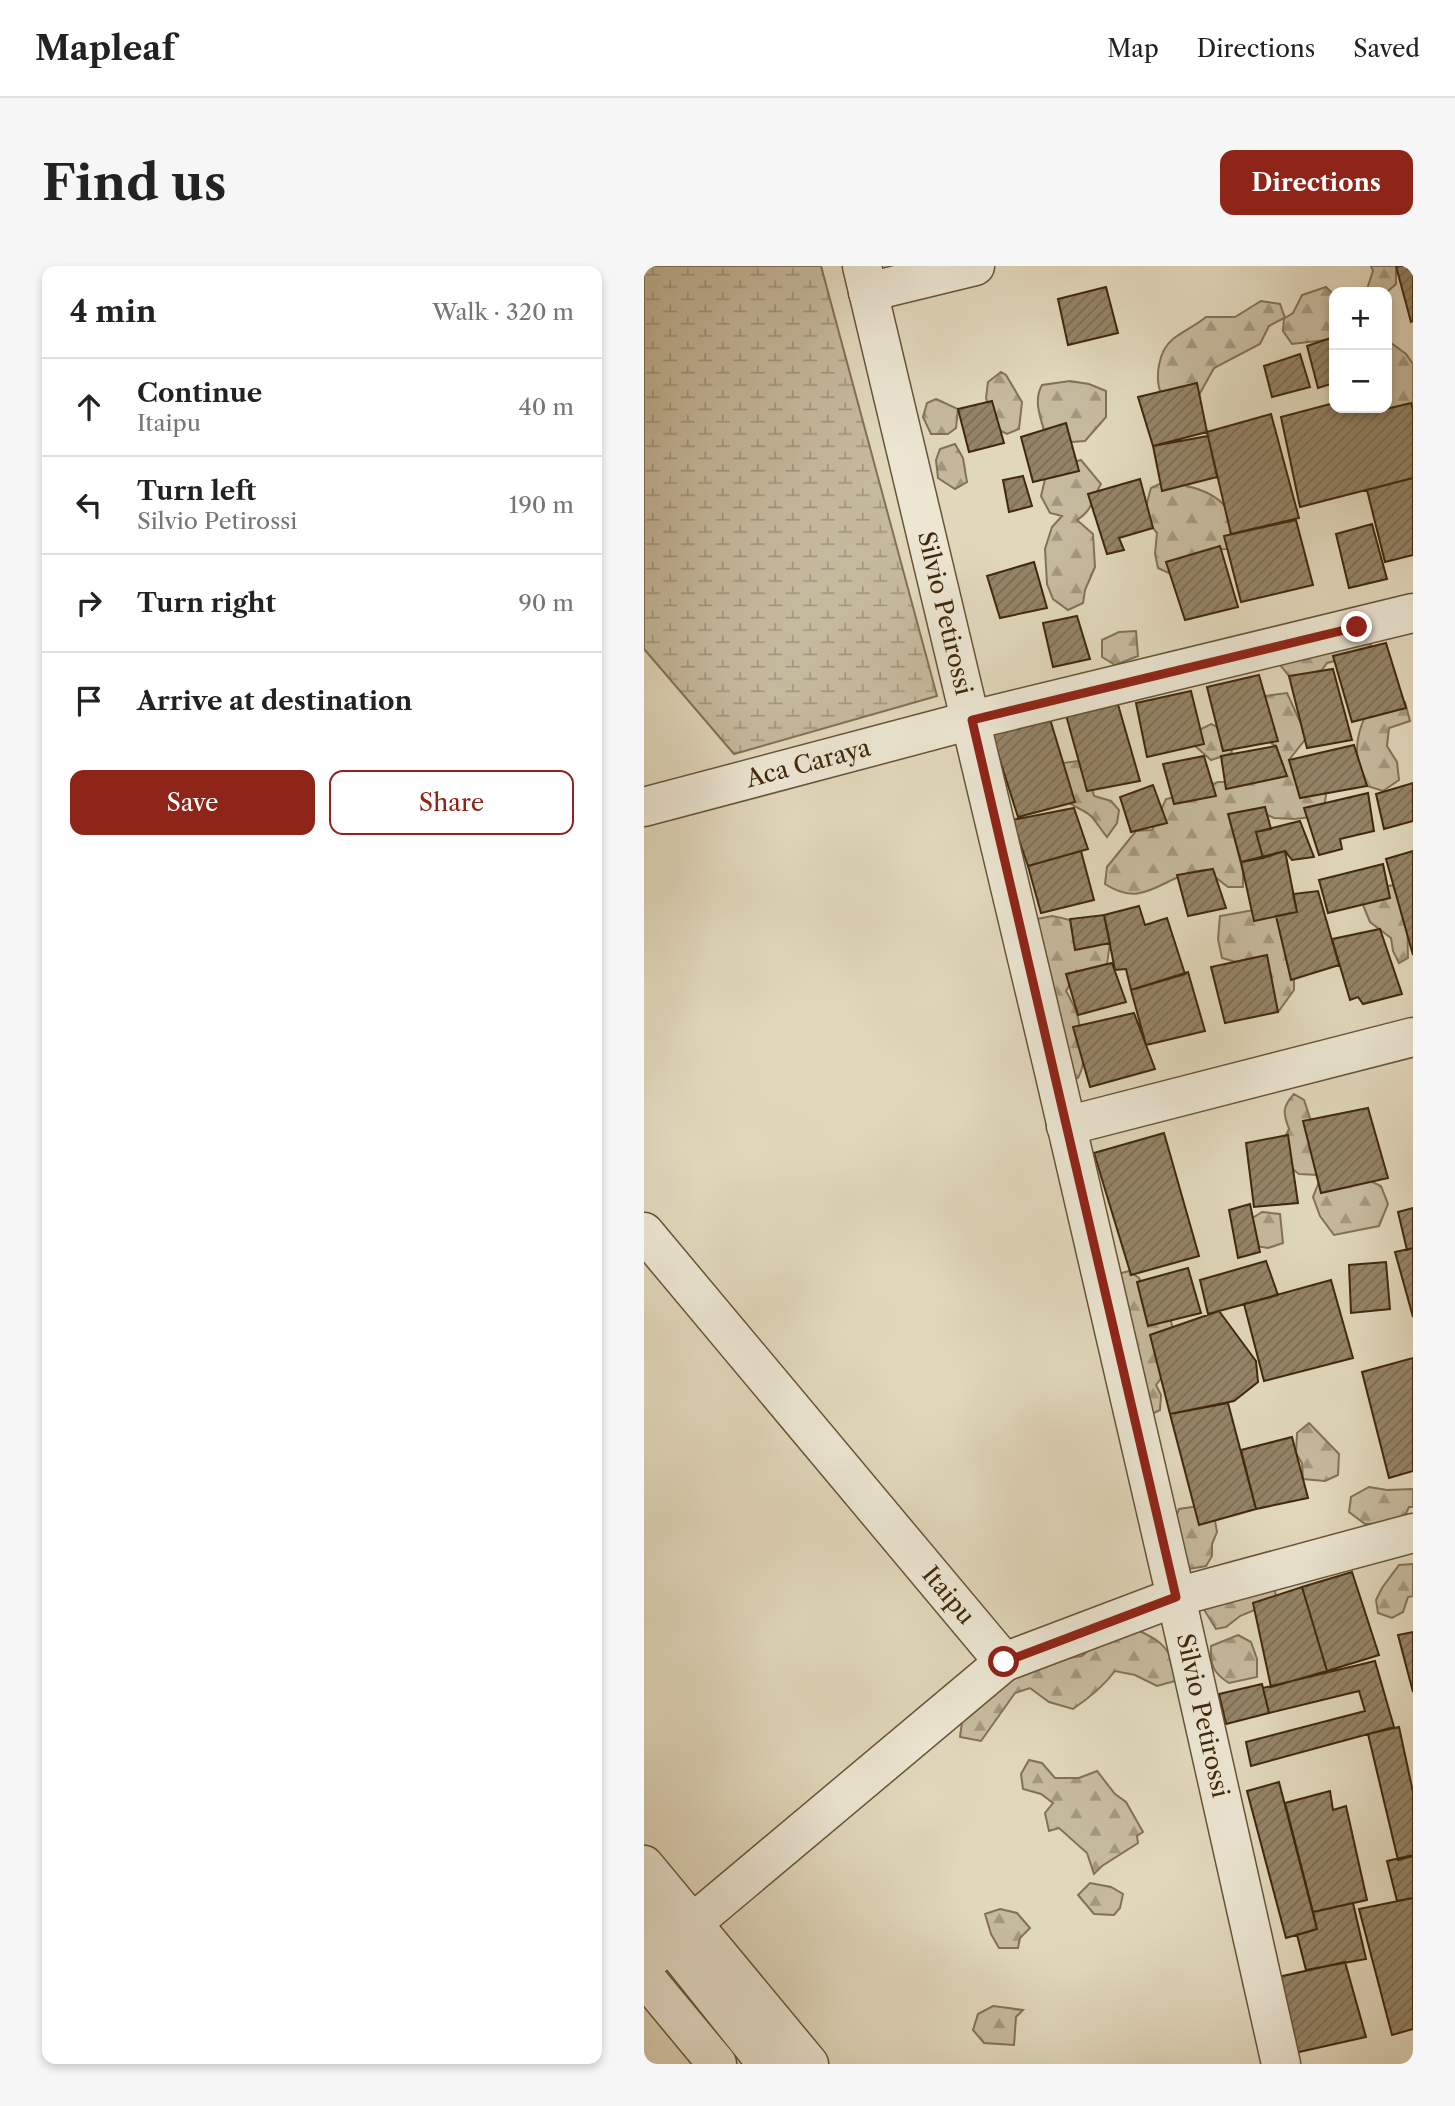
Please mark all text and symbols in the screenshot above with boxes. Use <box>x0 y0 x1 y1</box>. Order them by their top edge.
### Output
text: Mapleaf <box>35 28 175 69</box>
text: Map <box>1107 34 1159 63</box>
text: Directions <box>1197 34 1315 63</box>
text: Saved <box>1353 34 1420 63</box>
button: Directions <box>1220 150 1413 215</box>
text: Find us <box>42 152 226 213</box>
map controls <box>1329 287 1392 413</box>
button: + <box>1329 287 1392 350</box>
text: 4 min <box>70 293 156 330</box>
text: Walk · 320 m <box>432 298 574 326</box>
button: − <box>1329 350 1392 413</box>
text: Continue <box>137 377 262 409</box>
icon: ahead <box>70 388 108 426</box>
text: 40 m <box>519 393 574 421</box>
text: Itaipu <box>137 409 201 437</box>
text: Turn left <box>137 475 256 507</box>
icon: left <box>70 486 108 524</box>
text: 190 m <box>509 491 574 519</box>
text: Silvio Petirossi <box>137 507 297 535</box>
street label: Silvio Petirossi <box>912 528 979 698</box>
icon: right <box>70 584 108 622</box>
text: Turn right <box>137 587 276 619</box>
text: 90 m <box>518 589 574 617</box>
route end <box>1341 611 1372 642</box>
icon: arrive <box>70 682 108 720</box>
text: Arrive at destination <box>137 685 412 717</box>
street label: Aca Caraya <box>742 732 874 794</box>
button: Save <box>70 770 315 835</box>
button: Share <box>329 770 574 835</box>
street label: Itaipu <box>916 1560 981 1630</box>
street label: Silvio Petirossi <box>1171 1631 1236 1800</box>
route start <box>988 1646 1019 1677</box>

